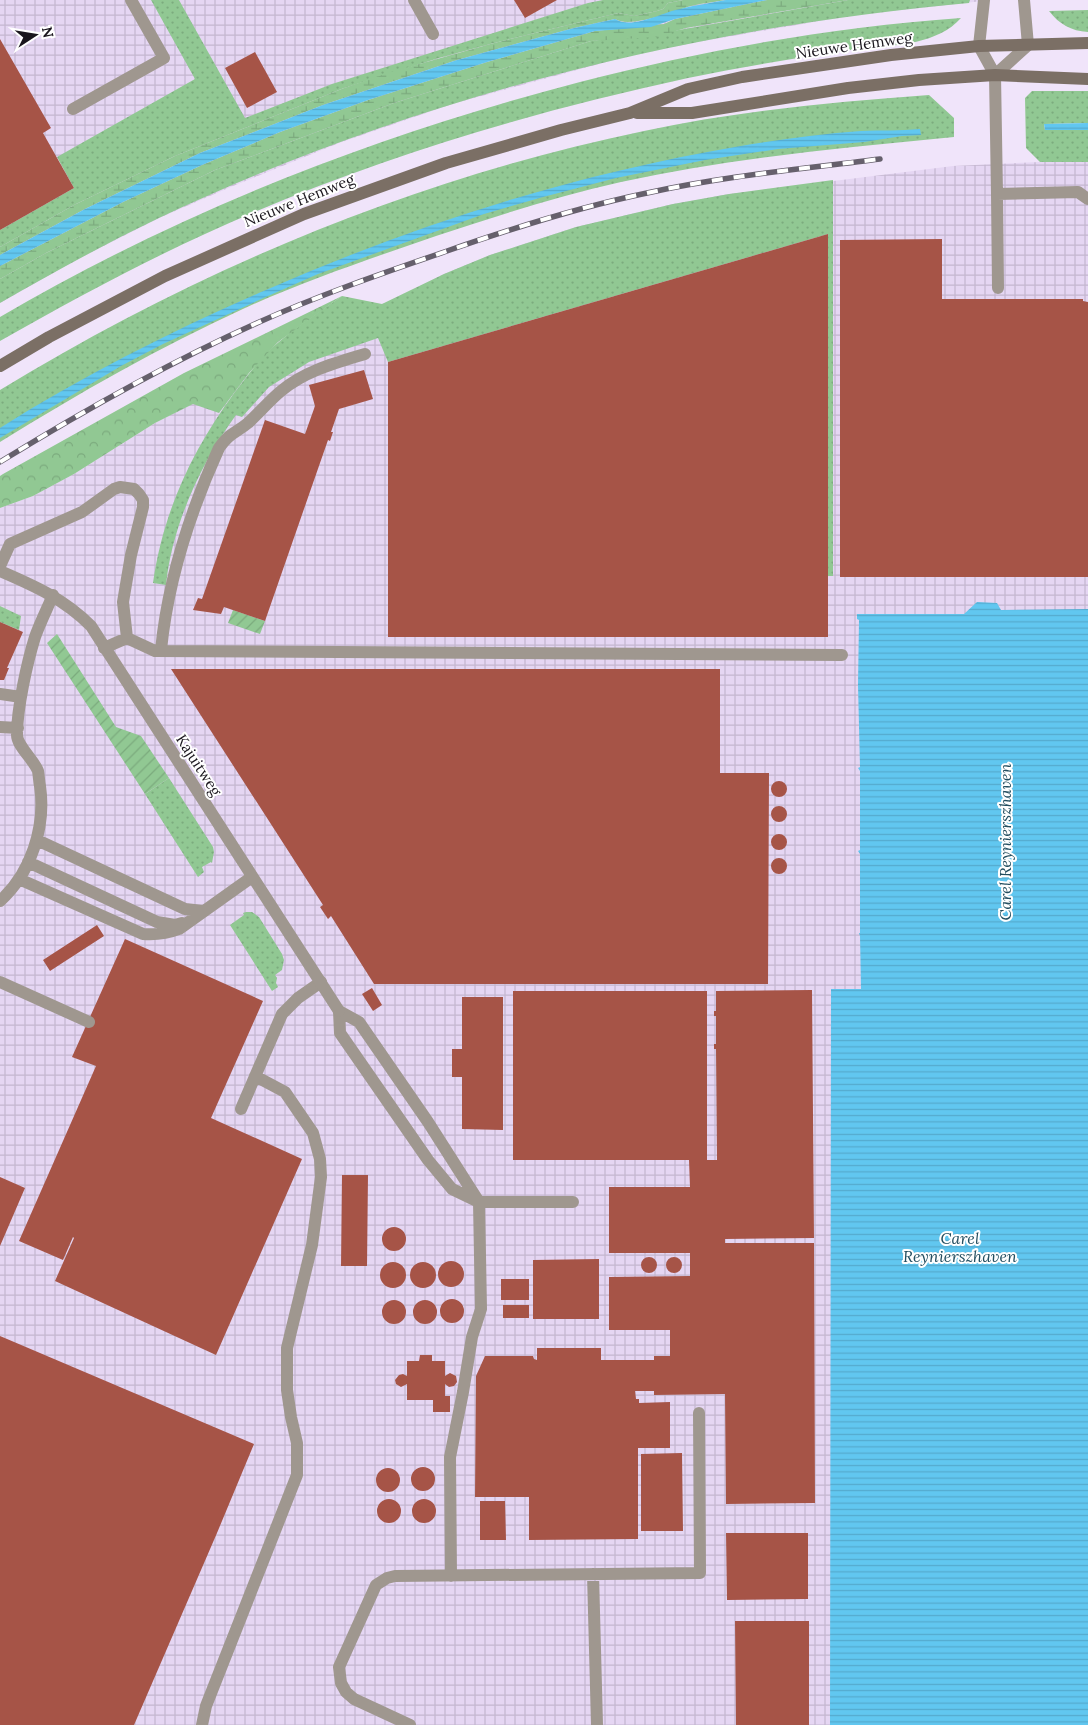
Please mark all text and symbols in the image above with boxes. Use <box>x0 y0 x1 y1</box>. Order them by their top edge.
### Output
north arrow <box>10 10 60 60</box>
text: N <box>38 25 58 40</box>
street label: Nieuwe Hemweg <box>794 27 914 63</box>
street label: Nieuwe Hemweg <box>241 169 358 231</box>
street label: Kajuitweg <box>172 731 226 800</box>
water label: Carel Reynierszhaven <box>995 763 1015 921</box>
water label: Carel Reynierszhaven <box>903 1228 1017 1266</box>

